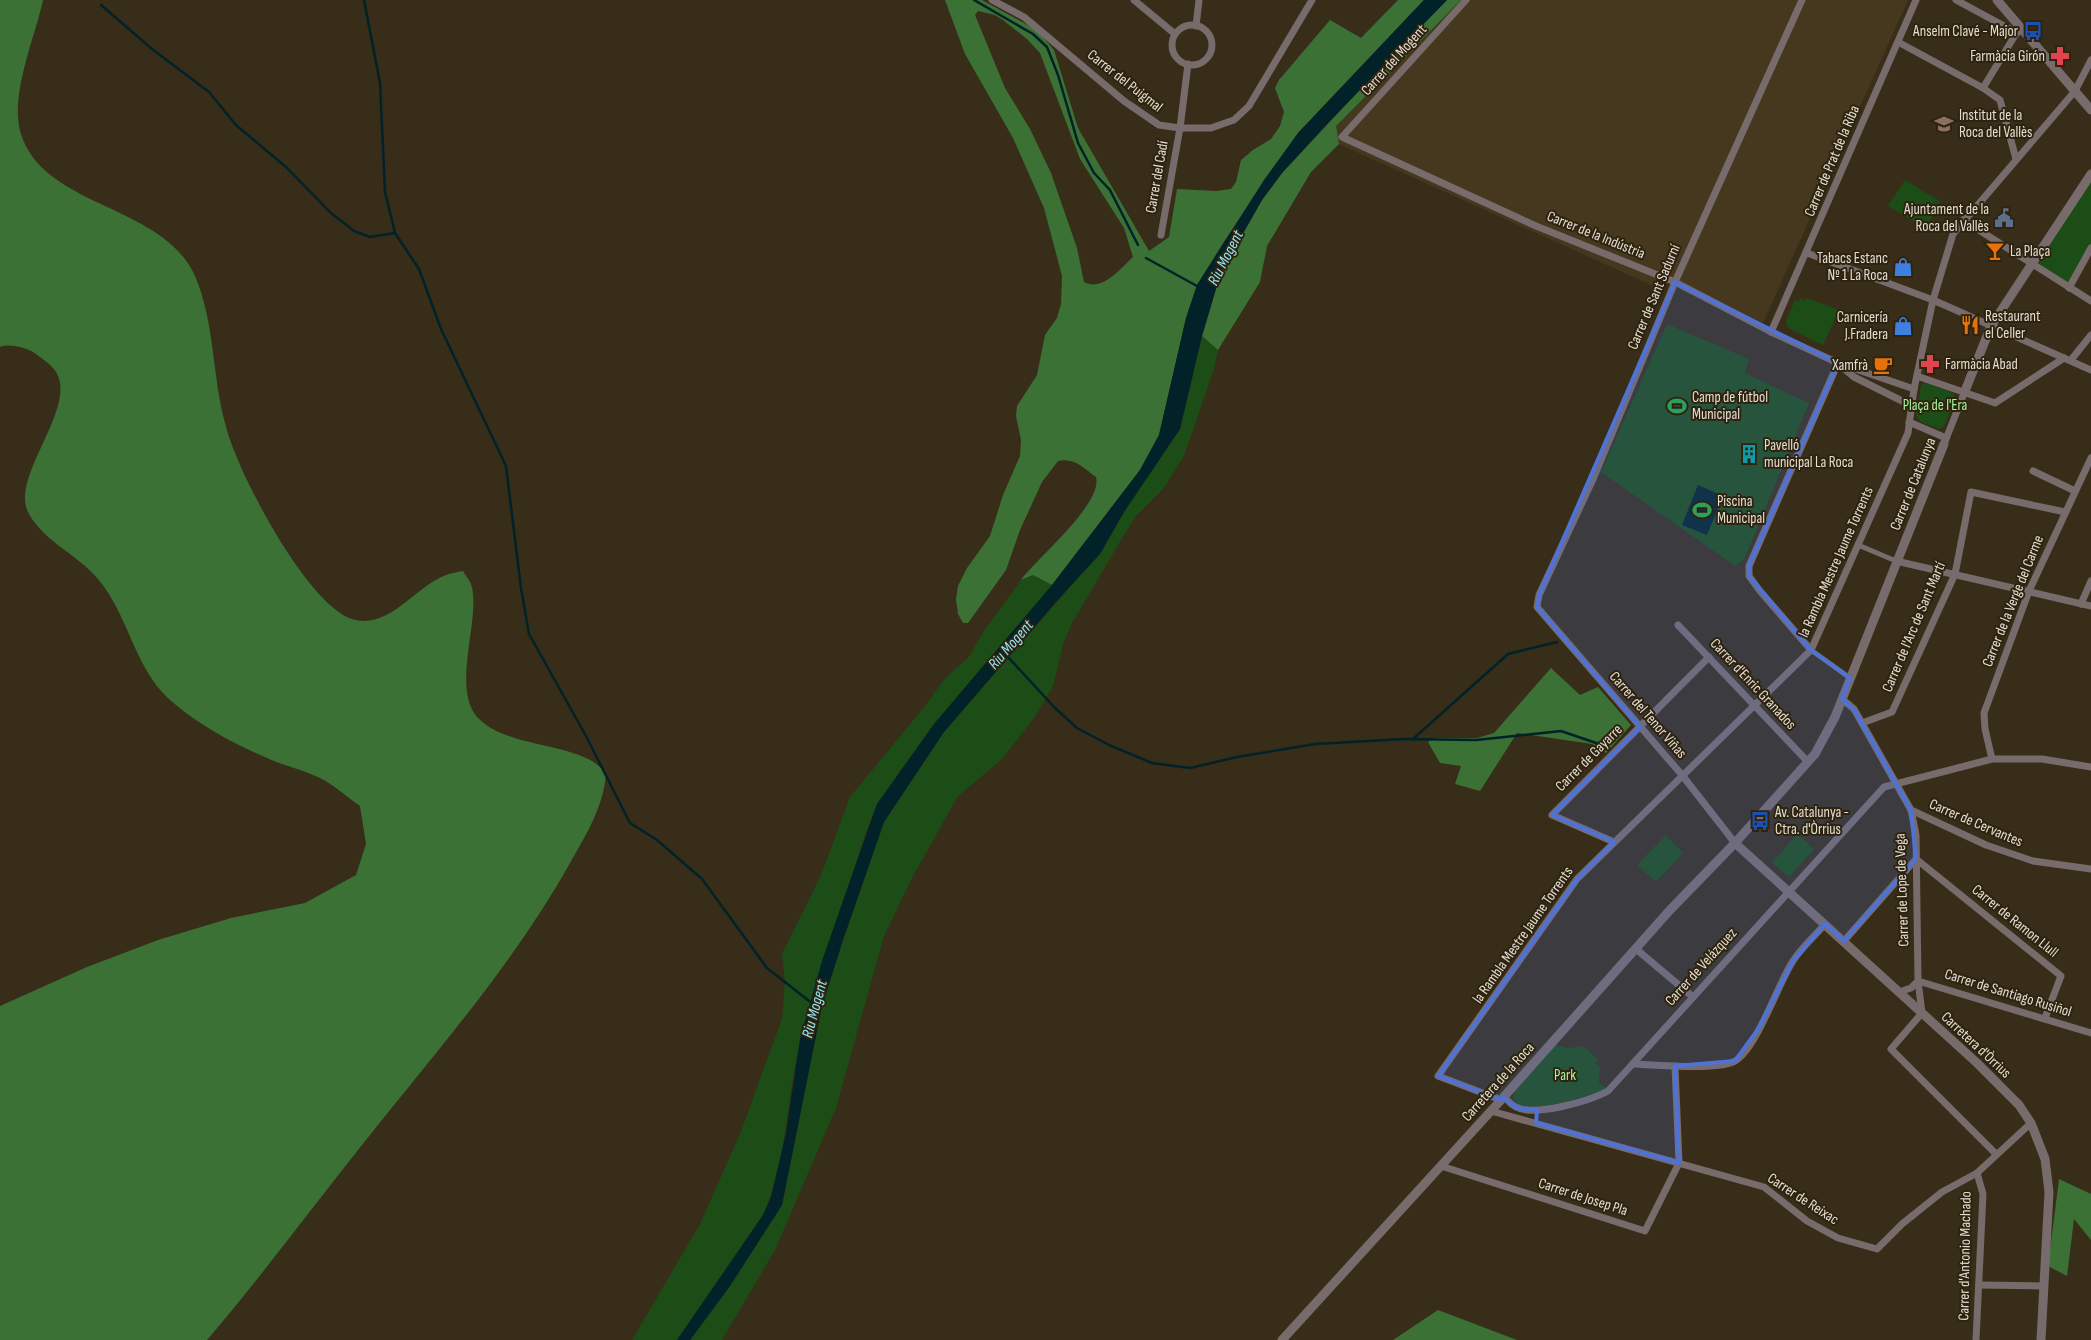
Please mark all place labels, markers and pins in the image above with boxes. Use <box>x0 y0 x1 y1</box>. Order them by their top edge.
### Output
bus stop icon: Anselm Clavé - Major <box>2022 20 2044 42</box>
place label: Anselm Clavé - Major <box>1912 22 2019 41</box>
pharmacy icon: Farmàcia Girón <box>2049 45 2071 67</box>
place label: Farmàcia Girón <box>1970 47 2045 66</box>
place label: Institut de la Roca del Vallès <box>1959 106 2032 142</box>
school or university icon: Institut de la Roca del Vallès <box>1933 113 1955 135</box>
place label: Ajuntament de la Roca del Vallès <box>1903 200 1989 236</box>
public building icon: Ajuntament de la Roca del Vallès <box>1993 207 2015 229</box>
bar icon: La Plaça <box>1984 240 2006 262</box>
place label: La Plaça <box>2010 242 2050 261</box>
place label: Tabacs Estanc Nº 1 La Roca <box>1817 249 1888 285</box>
shop icon: Tabacs Estanc Nº 1 La Roca <box>1892 256 1914 278</box>
place label: Restaurant el Celler <box>1985 307 2041 343</box>
place label: Carnicería J.Fradera <box>1837 308 1888 344</box>
restaurant icon: Restaurant el Celler <box>1959 314 1981 336</box>
shop icon: Carnicería J.Fradera <box>1892 315 1914 337</box>
pharmacy icon: Farmàcia Abad <box>1919 353 1941 375</box>
cafe icon: Xamfrà <box>1872 354 1894 376</box>
place label: Farmàcia Abad <box>1945 355 2018 374</box>
place label: Xamfrà <box>1831 356 1868 375</box>
place label: Camp de fútbol Municipal <box>1692 388 1768 424</box>
sports icon: Camp de fútbol Municipal <box>1666 395 1688 417</box>
place label: Pavelló municipal La Roca <box>1764 436 1854 472</box>
building icon: Pavelló municipal La Roca <box>1738 443 1760 465</box>
place label: Piscina Municipal <box>1717 492 1765 528</box>
sports icon: Piscina Municipal <box>1691 499 1713 521</box>
place label: Av. Catalunya - Ctra. d'Òrrius <box>1774 803 1849 839</box>
bus stop icon: Av. Catalunya - Ctra. d'Òrrius <box>1749 810 1771 832</box>

